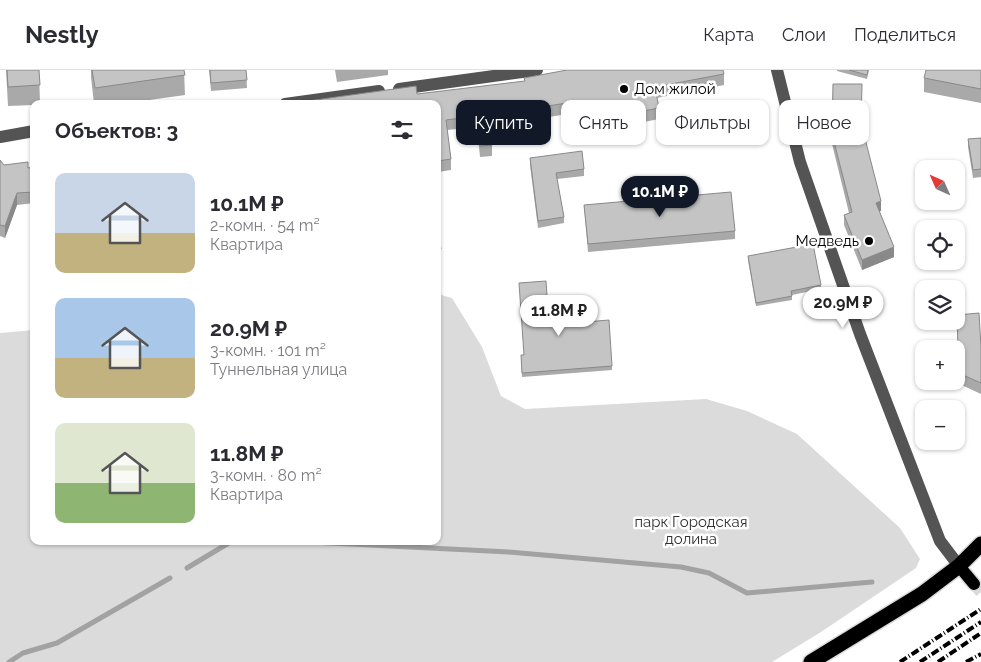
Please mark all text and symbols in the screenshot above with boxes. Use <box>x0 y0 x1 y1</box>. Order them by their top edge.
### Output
text: Nestly <box>25 20 99 49</box>
text: Карта <box>703 24 754 45</box>
text: Слои <box>782 24 826 45</box>
text: Поделиться <box>854 24 956 45</box>
place label: Дом жилой <box>634 80 716 98</box>
marker: Дом жилой <box>618 83 630 95</box>
chip: Купить <box>456 100 551 145</box>
chip: Снять <box>561 100 646 145</box>
chip: Фильтры <box>656 100 769 145</box>
chip: Новое <box>779 100 869 145</box>
icon: filters <box>388 116 416 144</box>
text: Объектов: 3 <box>55 118 178 143</box>
north arrow <box>915 160 965 210</box>
map controls <box>915 160 965 450</box>
pin: 10.1M ₽ <box>614 176 706 218</box>
text: 10.1M ₽ <box>632 182 688 201</box>
text: 10.1M ₽ <box>210 191 284 216</box>
icon: home <box>95 193 155 253</box>
text: 2-комн. · 54 m² <box>210 216 320 235</box>
button: locate <box>915 220 965 270</box>
place label: Медведь <box>796 232 859 250</box>
text: Квартира <box>210 235 283 254</box>
marker: Медведь <box>863 235 875 247</box>
button: layers <box>915 280 965 330</box>
pin: 20.9M ₽ <box>797 286 889 329</box>
text: 20.9M ₽ <box>814 293 872 312</box>
pin: 11.8M ₽ <box>513 294 605 337</box>
text: 11.8M ₽ <box>531 301 587 320</box>
text: 20.9M ₽ <box>210 316 287 341</box>
icon: home <box>95 318 155 378</box>
button: + <box>915 340 965 390</box>
text: 3-комн. · 101 m² <box>210 341 326 360</box>
text: Туннельная улица <box>210 360 347 379</box>
button: − <box>915 400 965 450</box>
text: 11.8M ₽ <box>210 441 284 466</box>
icon: home <box>95 443 155 503</box>
text: 3-комн. · 80 m² <box>210 466 322 485</box>
text: Квартира <box>210 485 283 504</box>
park label: парк Городская долина <box>634 513 748 548</box>

